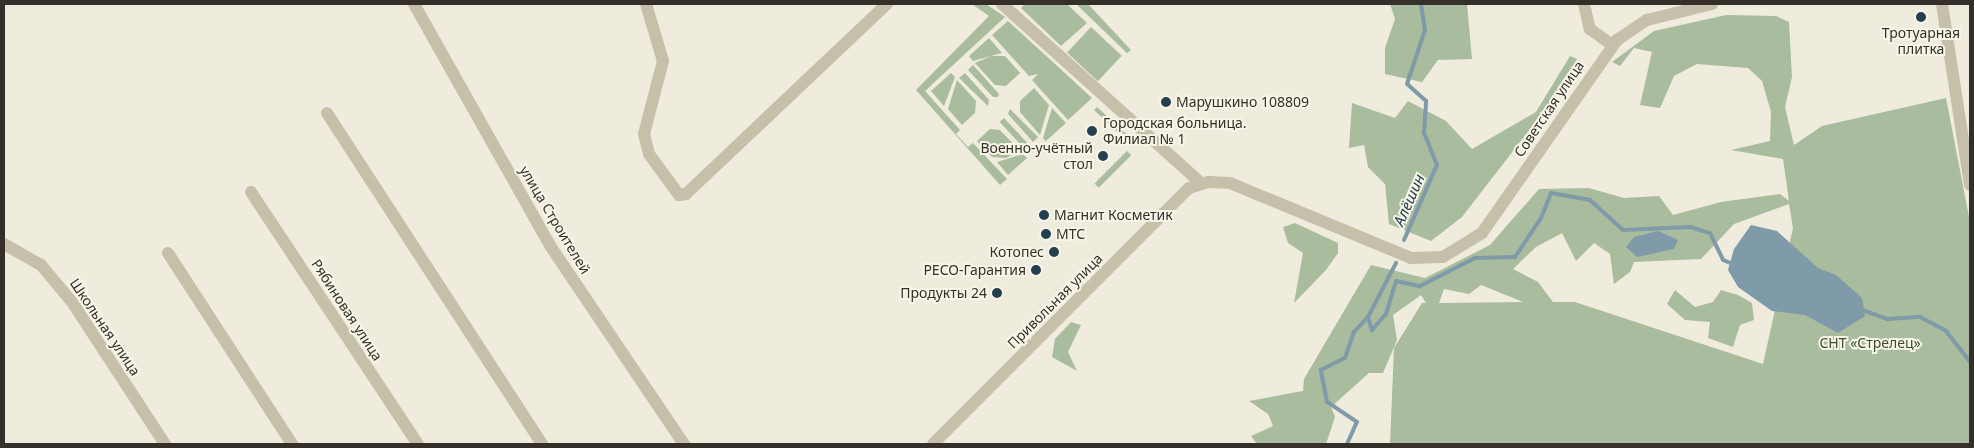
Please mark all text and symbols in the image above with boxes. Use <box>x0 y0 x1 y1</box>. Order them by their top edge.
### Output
marker: Тротуарная плитка <box>1915 11 1927 23</box>
place label: Тротуарная плитка <box>1882 25 1960 58</box>
street label: Советская улица <box>1511 58 1587 160</box>
place label: Марушкино 108809 <box>1176 94 1309 110</box>
marker: Марушкино 108809 <box>1160 96 1172 108</box>
place label: Городская больница. Филиал № 1 <box>1103 115 1247 148</box>
marker: Городская больница. Филиал № 1 <box>1085 124 1099 138</box>
place label: Военно-учётный стол <box>980 140 1093 172</box>
marker: Военно-учётный стол <box>1097 150 1109 162</box>
street label: улица Строителей <box>516 163 594 277</box>
water label: Алёшин <box>1390 171 1428 229</box>
place label: Магнит Косметик <box>1054 207 1173 223</box>
marker: Магнит Косметик <box>1038 209 1050 221</box>
place label: МТС <box>1056 226 1085 242</box>
marker: МТС <box>1040 228 1052 240</box>
place label: Котопес <box>990 244 1044 260</box>
marker: Котопес <box>1048 246 1060 258</box>
street label: Привольная улица <box>1004 250 1106 352</box>
street label: Рябиновая улица <box>308 256 386 364</box>
place label: РЕСО-Гарантия <box>923 262 1026 278</box>
marker: РЕСО-Гарантия <box>1030 264 1042 276</box>
street label: Школьная улица <box>66 275 144 379</box>
place label: Продукты 24 <box>900 285 987 301</box>
marker: Продукты 24 <box>991 287 1003 299</box>
park label: СНТ «Стрелец» <box>1819 335 1921 351</box>

